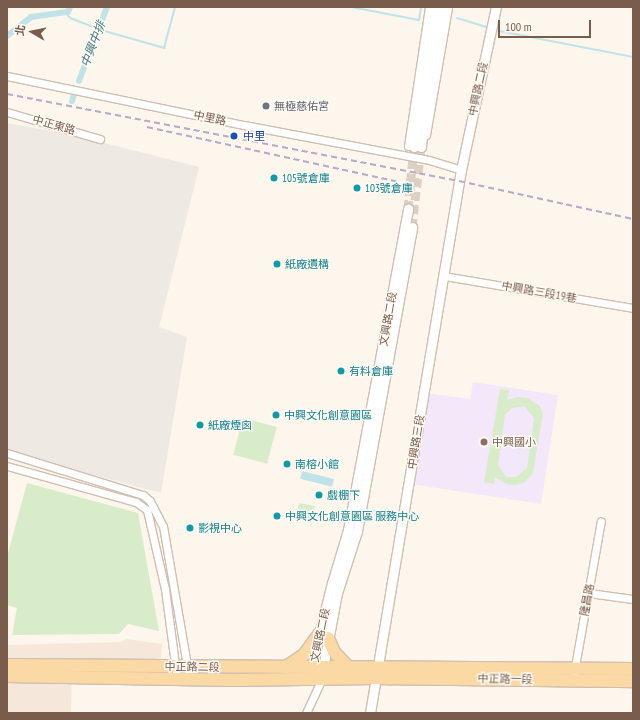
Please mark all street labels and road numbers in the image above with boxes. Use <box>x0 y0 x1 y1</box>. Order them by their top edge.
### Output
street label: 中興路二段 <box>466 61 490 117</box>
street label: 中里路 <box>192 108 228 128</box>
street label: 中正東路 <box>31 113 77 137</box>
street label: 中興路三段19巷 <box>500 279 578 305</box>
street label: 文興路二段 <box>377 291 399 347</box>
street label: 中興路三段 <box>405 414 427 470</box>
street label: 隆昌路 <box>577 583 597 617</box>
street label: 文興路二段 <box>308 607 332 663</box>
street label: 中正路二段 <box>164 660 220 674</box>
street label: 中正路一段 <box>477 672 533 686</box>

